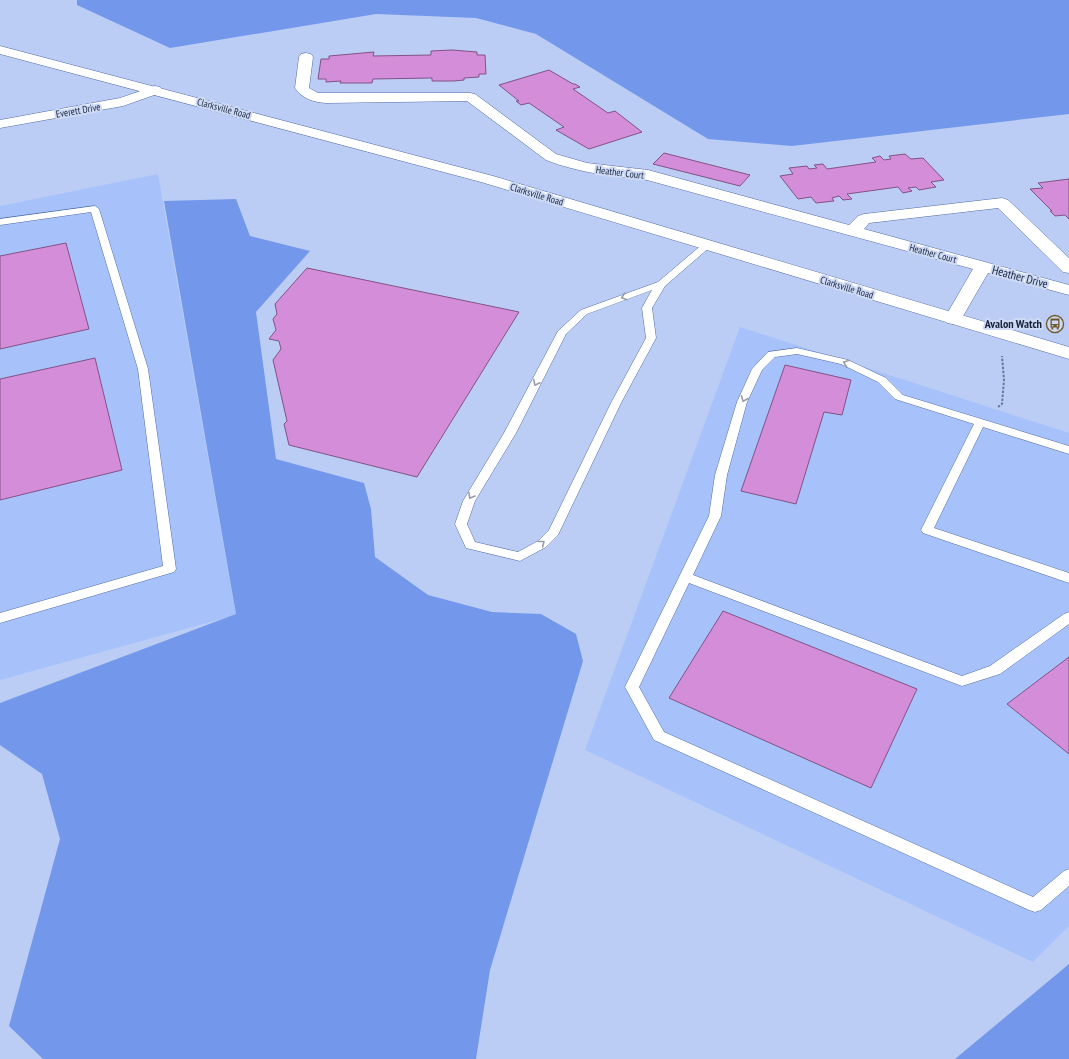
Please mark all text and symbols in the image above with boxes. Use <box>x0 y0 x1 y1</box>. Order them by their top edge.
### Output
street label: Clarksville Road <box>196 95 252 122</box>
street label: Everett Drive <box>55 100 101 121</box>
street label: Heather Court <box>595 163 645 182</box>
street label: Clarksville Road <box>509 180 565 209</box>
street label: Heather Court <box>908 241 958 266</box>
street label: Heather Drive <box>990 262 1050 291</box>
street label: Clarksville Road <box>819 273 875 302</box>
one-way arrow <box>621 292 628 300</box>
bus stop icon: Avalon Watch <box>1045 314 1065 334</box>
place label: Avalon Watch <box>984 316 1042 331</box>
one-way arrow <box>843 360 850 368</box>
one-way arrow <box>533 379 540 386</box>
one-way arrow <box>740 395 748 402</box>
one-way arrow <box>469 492 476 499</box>
one-way arrow <box>537 540 544 547</box>

